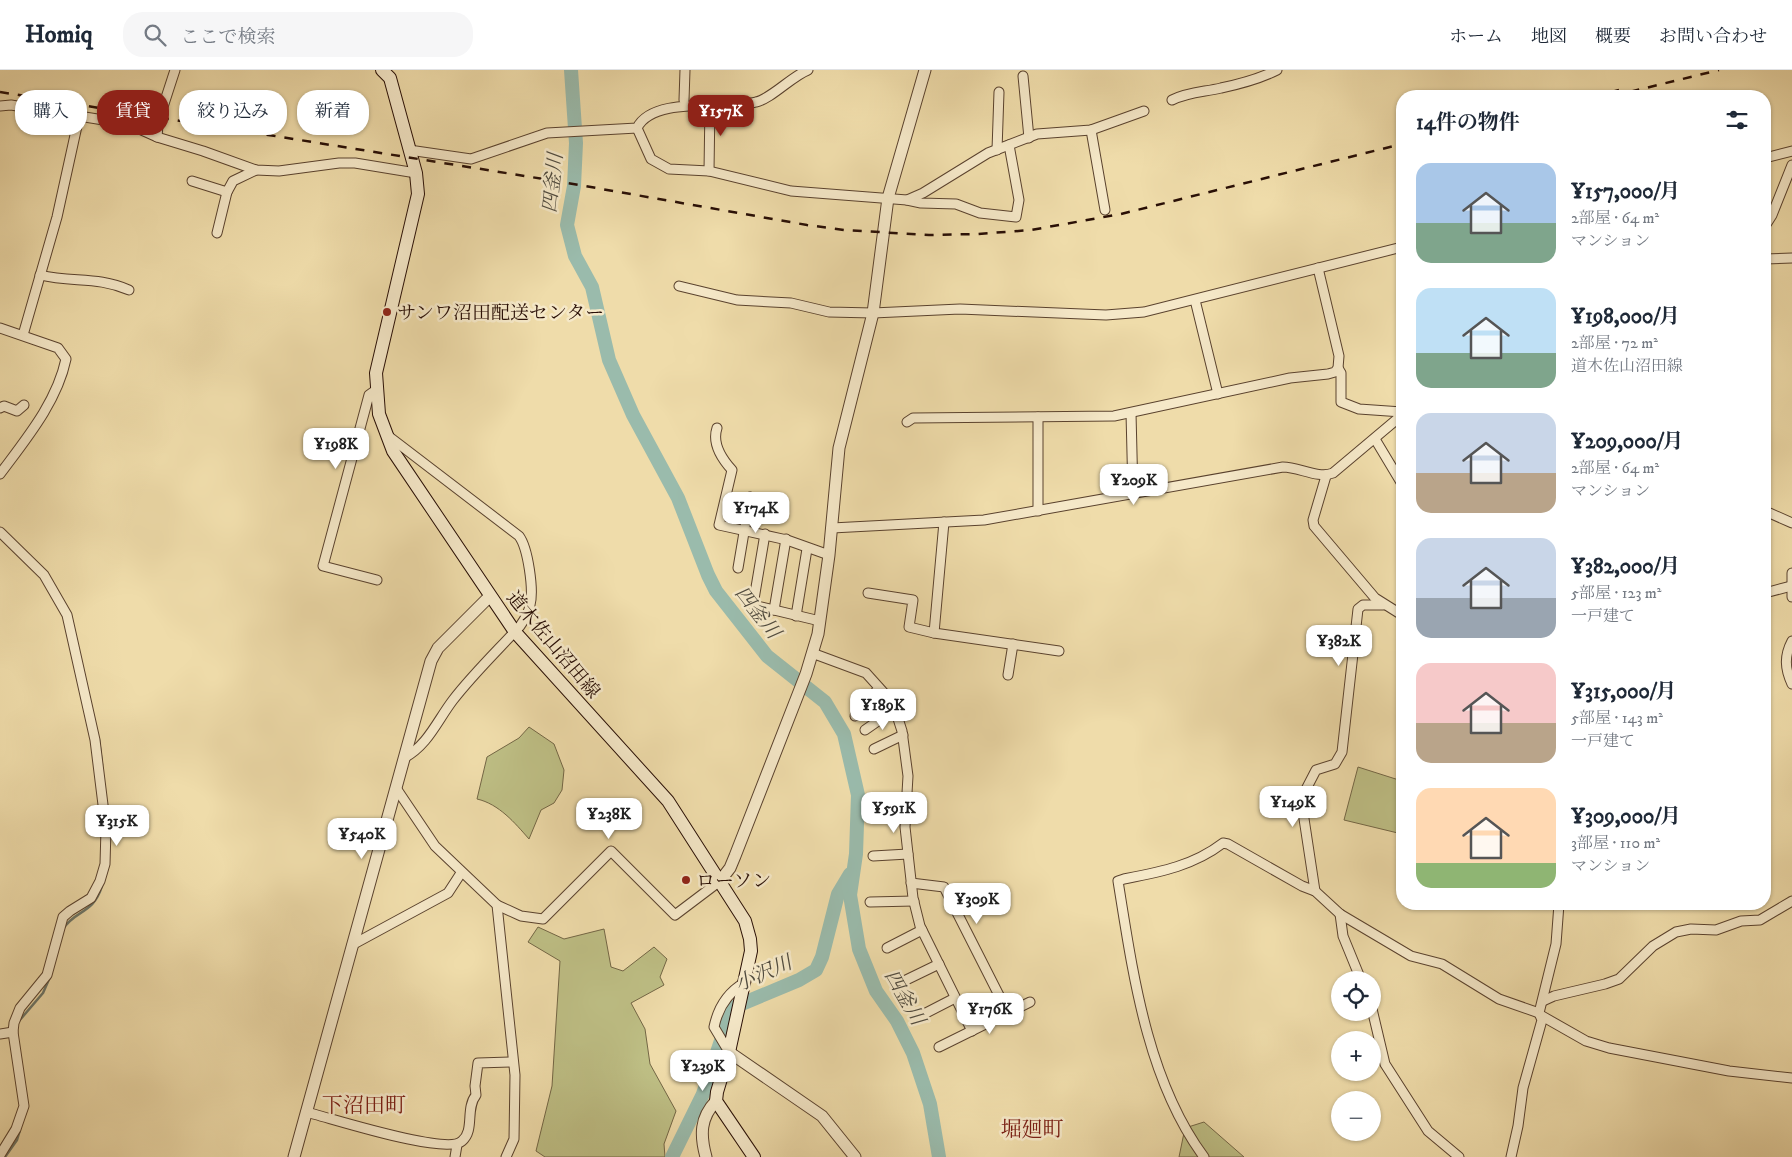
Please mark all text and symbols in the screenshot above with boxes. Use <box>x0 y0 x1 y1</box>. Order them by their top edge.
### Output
search box <box>123 12 473 57</box>
text: Homiq <box>25 20 93 50</box>
icon: search <box>141 21 169 49</box>
text: ここで検索 <box>181 26 276 49</box>
text: ホーム <box>1449 26 1503 48</box>
text: 地図 <box>1531 26 1567 48</box>
text: 概要 <box>1595 26 1631 48</box>
text: お問い合わせ <box>1659 26 1767 48</box>
chip: 購入 <box>15 90 87 135</box>
chip: 賃貸 <box>97 90 169 135</box>
chip: 絞り込み <box>179 90 287 135</box>
chip: 新着 <box>297 90 369 135</box>
pin: ¥157K <box>686 94 756 137</box>
text: ¥157K <box>699 101 743 121</box>
icon: filters <box>1723 106 1751 134</box>
text: 14件の物件 <box>1416 110 1520 136</box>
water label: 四釜川 <box>538 150 569 214</box>
text: ¥157,000/月 <box>1571 179 1680 205</box>
icon: home <box>1456 183 1516 243</box>
text: 2部屋 · 64 m² <box>1571 208 1659 228</box>
text: マンション <box>1571 231 1650 251</box>
place label: サンワ沼田配送センター <box>397 302 604 325</box>
text: ¥198,000/月 <box>1571 304 1680 330</box>
marker: サンワ沼田配送センター <box>381 306 393 318</box>
icon: home <box>1456 308 1516 368</box>
text: 2部屋 · 72 m² <box>1571 333 1658 353</box>
text: 道木佐山沼田線 <box>1571 356 1683 376</box>
pin: ¥198K <box>301 428 371 470</box>
text: ¥209,000/月 <box>1571 429 1683 455</box>
icon: home <box>1456 433 1516 493</box>
text: ¥198K <box>314 434 358 454</box>
text: 2部屋 · 64 m² <box>1571 458 1659 478</box>
pin: ¥209K <box>1099 464 1169 506</box>
text: ¥209K <box>1111 470 1157 490</box>
text: マンション <box>1571 481 1650 501</box>
pin: ¥174K <box>721 492 791 534</box>
text: ¥174K <box>733 498 779 518</box>
text: ¥382,000/月 <box>1571 554 1680 580</box>
icon: home <box>1456 558 1516 618</box>
water label: 四釜川 <box>728 582 786 646</box>
text: 5部屋 · 123 m² <box>1571 583 1662 603</box>
street label: 道木佐山沼田線 <box>501 587 604 703</box>
text: 一戸建て <box>1571 606 1635 626</box>
pin: ¥382K <box>1304 624 1374 667</box>
text: ¥382K <box>1317 631 1361 651</box>
text: ¥315,000/月 <box>1571 679 1677 705</box>
icon: home <box>1456 683 1516 743</box>
pin: ¥189K <box>848 688 918 731</box>
text: ¥189K <box>861 695 905 715</box>
text: 5部屋 · 143 m² <box>1571 708 1663 728</box>
text: 一戸建て <box>1571 731 1635 751</box>
pin: ¥149K <box>1258 786 1328 828</box>
pin: ¥591K <box>859 792 929 834</box>
text: ¥149K <box>1270 792 1316 812</box>
pin: ¥238K <box>574 798 644 840</box>
text: ¥591K <box>872 798 916 818</box>
pin: ¥315K <box>82 804 152 847</box>
text: ¥238K <box>587 804 631 824</box>
text: ¥309,000/月 <box>1571 804 1681 830</box>
icon: home <box>1456 808 1516 868</box>
text: ¥315K <box>96 811 138 831</box>
pin: ¥540K <box>327 818 397 860</box>
text: ¥540K <box>339 824 385 844</box>
text: 3部屋 · 110 m² <box>1571 833 1660 853</box>
text: マンション <box>1571 856 1650 876</box>
place label: ローソン <box>696 870 771 893</box>
marker: ローソン <box>680 874 692 886</box>
pin: ¥309K <box>942 882 1012 925</box>
text: ¥309K <box>955 889 999 909</box>
water label: 小沢川 <box>731 950 798 998</box>
water label: 四釜川 <box>878 966 931 1032</box>
map controls <box>1331 971 1381 1141</box>
button: locate <box>1331 971 1381 1021</box>
pin: ¥176K <box>955 992 1025 1035</box>
text: ¥176K <box>968 999 1012 1019</box>
button: + <box>1331 1031 1381 1081</box>
pin: ¥239K <box>668 1050 738 1092</box>
text: ¥239K <box>681 1056 725 1076</box>
button: − <box>1331 1091 1381 1141</box>
district label: 下沼田町 <box>322 1093 406 1119</box>
district label: 堀廻町 <box>1001 1117 1064 1143</box>

